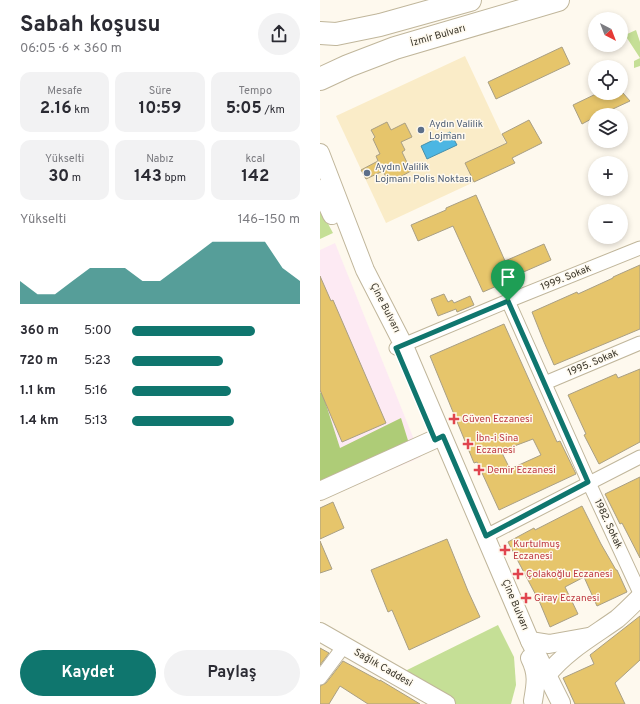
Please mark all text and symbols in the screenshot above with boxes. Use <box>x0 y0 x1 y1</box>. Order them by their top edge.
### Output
text: Sabah koşusu <box>20 12 161 39</box>
north arrow <box>588 12 628 52</box>
map controls <box>588 12 628 244</box>
button: share <box>258 13 300 55</box>
street label: İzmir Bulvarı <box>409 22 467 50</box>
text: 06:05 · 6 × 360 m <box>20 41 122 57</box>
button: locate <box>588 60 628 100</box>
text: Mesafe <box>47 84 82 98</box>
text: Süre <box>149 84 171 98</box>
text: Tempo <box>239 84 272 98</box>
text: 2.16 <box>40 98 72 120</box>
text: 10:59 <box>139 98 181 120</box>
text: 5:05 <box>226 98 262 120</box>
text: km <box>72 103 89 117</box>
text: /km <box>262 103 285 117</box>
button: layers <box>588 108 628 148</box>
place label: Aydın Valilik Lojmanı <box>429 118 483 143</box>
marker: Aydın Valilik Lojmanı <box>416 125 426 135</box>
text: Yükselti <box>45 152 84 166</box>
text: Nabız <box>146 152 174 166</box>
text: kcal <box>246 152 265 166</box>
button: + <box>588 156 628 196</box>
place label: Aydın Valilik Lojmanı Polis Noktası <box>375 161 471 186</box>
text: 30 <box>48 166 69 188</box>
text: 143 <box>134 166 162 188</box>
text: 142 <box>241 166 269 188</box>
marker: Aydın Valilik Lojmanı Polis Noktası <box>362 168 372 178</box>
text: m <box>69 171 81 185</box>
text: bpm <box>162 171 186 185</box>
button: − <box>588 204 628 244</box>
text: Yükselti <box>20 212 66 228</box>
text: 146–150 m <box>238 212 300 228</box>
pin <box>491 260 525 301</box>
street label: 1999. Sokak <box>539 262 593 294</box>
icon: arrive <box>497 266 519 288</box>
street label: Çine Bulvarı <box>367 281 403 335</box>
text: 360 m <box>20 323 59 339</box>
text: 5:00 <box>84 323 112 339</box>
street label: 1995. Sokak <box>566 347 620 379</box>
text: 720 m <box>20 353 58 369</box>
text: 5:23 <box>84 353 111 369</box>
text: 1.1 km <box>20 383 56 399</box>
text: 5:16 <box>84 383 108 399</box>
text: 1.4 km <box>20 413 59 429</box>
text: 5:13 <box>84 413 108 429</box>
place label: Güven Eczanesi <box>462 413 532 426</box>
marker: Güven Eczanesi <box>449 414 459 424</box>
place label: İbn-i Sina Eczanesi <box>476 432 518 457</box>
marker: İbn-i Sina Eczanesi <box>463 439 473 449</box>
place label: Demir Eczanesi <box>487 464 556 477</box>
marker: Demir Eczanesi <box>474 465 484 475</box>
street label: 1982. Sokak <box>591 497 625 551</box>
place label: Kurtulmuş Eczanesi <box>513 538 560 563</box>
marker: Kurtulmuş Eczanesi <box>500 545 510 555</box>
place label: Çolakoğlu Eczanesi <box>526 568 612 581</box>
marker: Çolakoğlu Eczanesi <box>513 569 523 579</box>
street label: Çine Bulvarı <box>498 578 532 632</box>
place label: Giray Eczanesi <box>534 592 599 605</box>
marker: Giray Eczanesi <box>521 593 531 603</box>
street label: Sağlık Caddesi <box>351 646 415 690</box>
button: Kaydet <box>20 650 156 696</box>
button: Paylaş <box>164 650 300 696</box>

